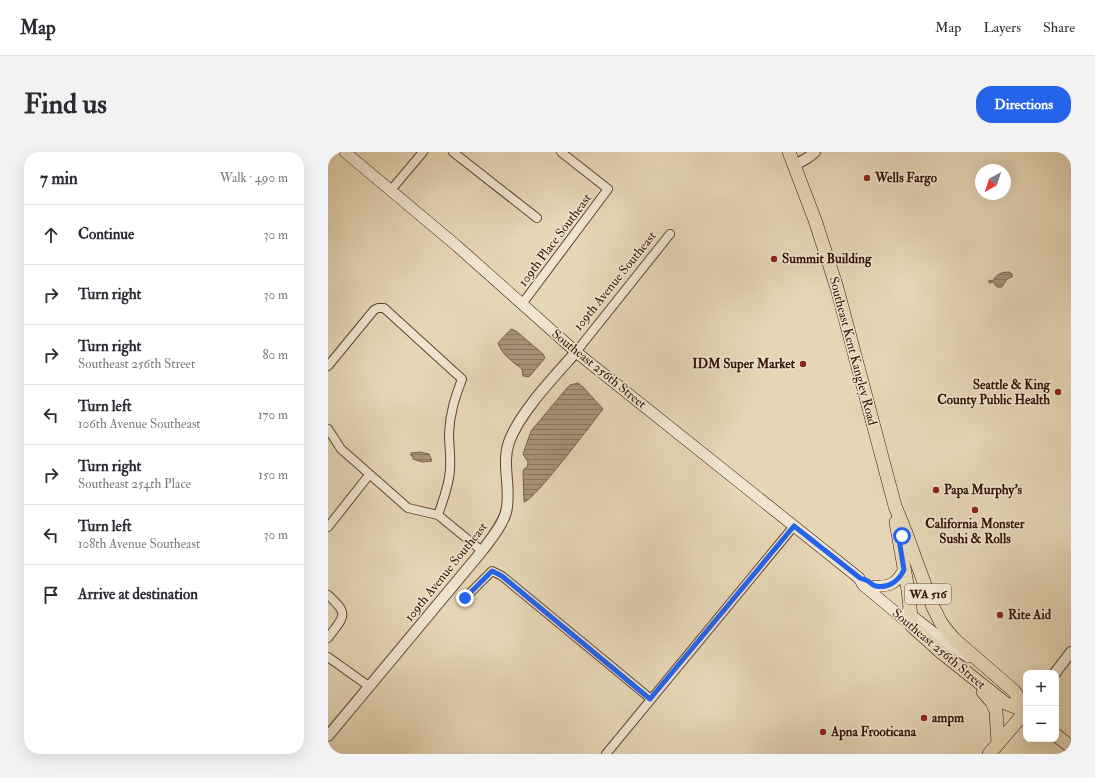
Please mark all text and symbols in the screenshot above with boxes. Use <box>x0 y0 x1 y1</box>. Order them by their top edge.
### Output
text: Map <box>20 16 56 40</box>
text: Map <box>935 19 961 36</box>
text: Layers <box>983 19 1021 36</box>
text: Share <box>1043 19 1075 36</box>
button: Directions <box>976 86 1071 123</box>
text: Find us <box>24 87 107 122</box>
north arrow <box>975 164 1011 200</box>
text: 7 min <box>40 168 78 189</box>
text: Walk · 490 m <box>220 170 288 186</box>
place label: Wells Fargo <box>874 170 938 187</box>
marker: Wells Fargo <box>862 173 872 183</box>
street label: 109th Place Southeast <box>515 190 595 290</box>
icon: ahead <box>40 224 62 246</box>
text: Continue <box>78 225 134 244</box>
text: 30 m <box>264 227 288 243</box>
street label: 109th Avenue Southeast <box>570 228 660 334</box>
place label: Summit Building <box>782 251 872 268</box>
marker: Summit Building <box>769 254 779 264</box>
street label: Southeast Kent Kangley Road <box>824 275 881 428</box>
icon: right <box>40 284 62 306</box>
text: Turn right <box>78 285 141 304</box>
text: 30 m <box>264 287 288 303</box>
street label: Southeast 256th Street <box>548 326 650 412</box>
text: Turn right <box>78 337 141 356</box>
icon: right <box>40 344 62 366</box>
text: 80 m <box>262 347 288 363</box>
text: Southeast 256th Street <box>78 356 195 372</box>
place label: IDM Super Market <box>692 356 796 373</box>
marker: IDM Super Market <box>798 359 808 369</box>
place label: Seattle & King County Public Health <box>937 377 1051 409</box>
marker: Seattle & King County Public Health <box>1053 387 1063 397</box>
text: Turn left <box>78 397 132 416</box>
icon: left <box>40 404 62 426</box>
text: 170 m <box>258 407 288 423</box>
text: 106th Avenue Southeast <box>78 416 201 432</box>
text: Turn right <box>78 457 141 476</box>
icon: right <box>40 464 62 486</box>
text: 150 m <box>258 467 288 483</box>
text: Southeast 254th Place <box>78 476 191 492</box>
place label: Papa Murphy's <box>944 482 1022 499</box>
marker: Papa Murphy's <box>931 485 941 495</box>
marker: California Monster Sushi & Rolls <box>970 505 980 515</box>
place label: California Monster Sushi & Rolls <box>925 516 1026 547</box>
text: Turn left <box>78 517 132 536</box>
street label: 109th Avenue Southeast <box>401 519 491 625</box>
icon: left <box>40 524 62 546</box>
text: 30 m <box>264 527 288 543</box>
route start <box>893 527 911 545</box>
text: 108th Avenue Southeast <box>78 536 200 552</box>
icon: arrive <box>40 584 62 606</box>
road number: WA 516 <box>905 584 951 604</box>
text: Arrive at destination <box>78 585 198 604</box>
route end <box>456 589 474 607</box>
street label: Southeast 256th Street <box>889 605 989 693</box>
place label: Rite Aid <box>1008 607 1052 623</box>
marker: Rite Aid <box>995 610 1005 620</box>
map controls <box>1023 670 1059 742</box>
button: + <box>1023 670 1059 706</box>
button: − <box>1023 706 1059 742</box>
place label: ampm <box>932 710 965 727</box>
marker: ampm <box>919 713 929 723</box>
place label: Apna Frooticana <box>830 724 917 741</box>
marker: Apna Frooticana <box>818 727 828 737</box>

